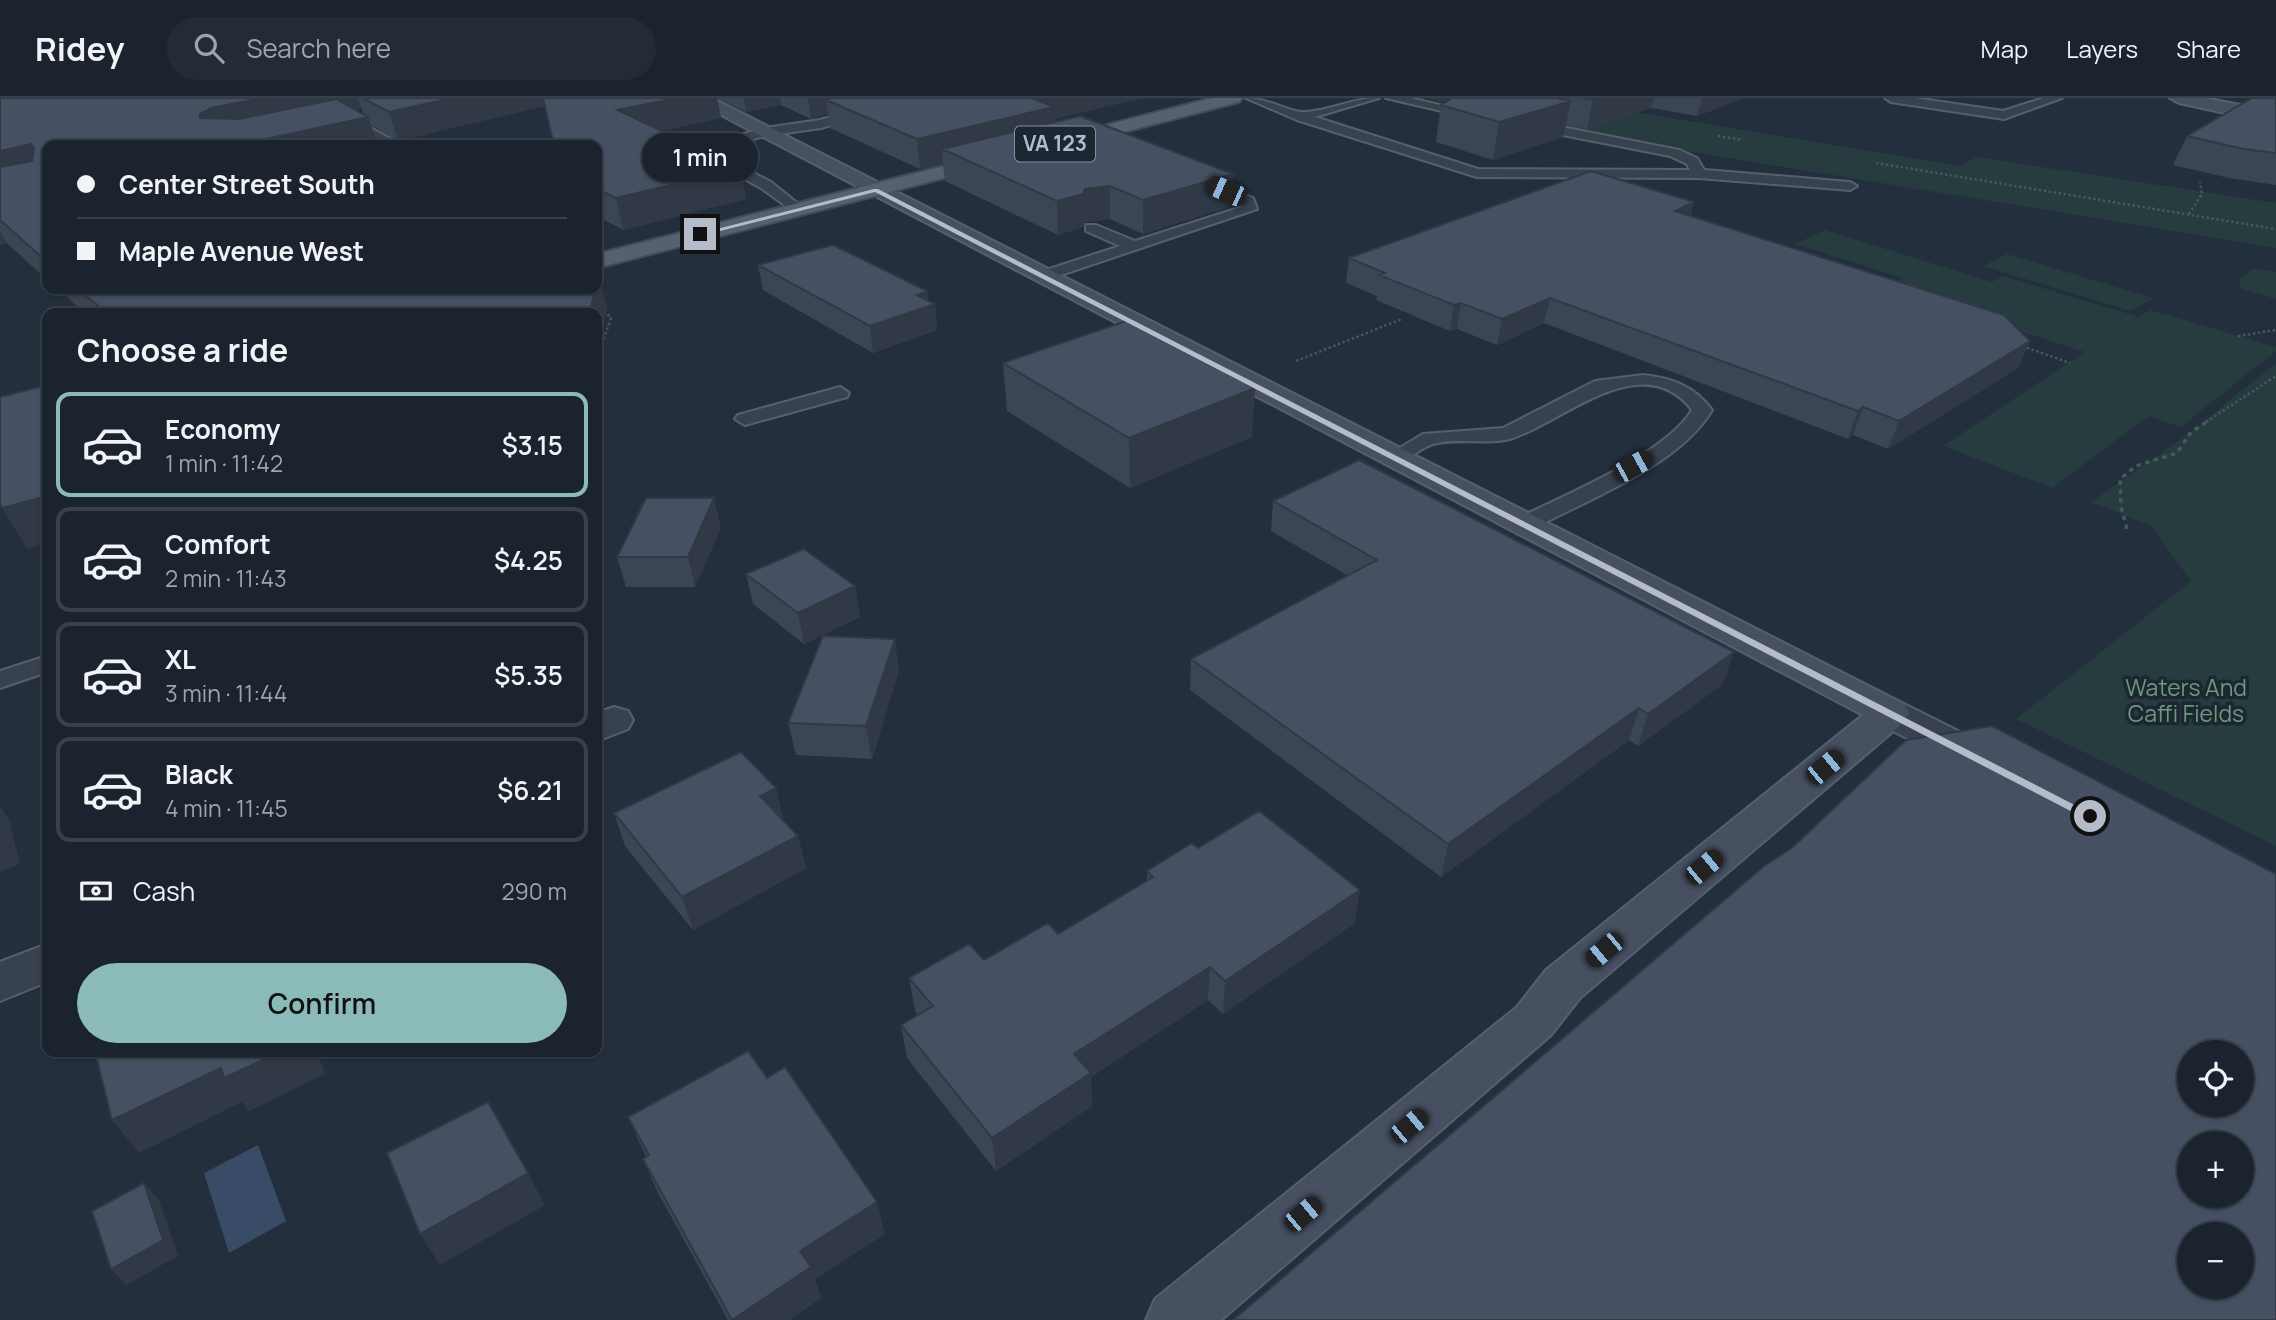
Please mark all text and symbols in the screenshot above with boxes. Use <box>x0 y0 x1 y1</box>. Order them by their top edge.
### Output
search box <box>166 17 656 80</box>
text: Ridey <box>35 26 124 71</box>
icon: search <box>190 29 228 67</box>
text: Search here <box>246 30 391 66</box>
text: Map <box>1981 32 2028 65</box>
text: Layers <box>2066 32 2138 65</box>
text: Share <box>2176 32 2241 65</box>
road number: VA 123 <box>1015 126 1095 162</box>
callout: 1 min <box>642 132 758 181</box>
text: 1 min <box>673 141 727 173</box>
text: Center Street South <box>119 166 375 202</box>
car <box>1203 173 1250 209</box>
route end <box>684 218 716 250</box>
text: Maple Avenue West <box>119 233 364 269</box>
text: Choose a ride <box>77 328 288 372</box>
text: Economy <box>165 411 280 447</box>
icon: car <box>81 413 144 476</box>
text: $3.15 <box>502 427 563 463</box>
text: 1 min · 11:42 <box>165 447 283 479</box>
car <box>1610 447 1657 485</box>
text: Comfort <box>165 526 271 562</box>
icon: car <box>81 528 144 591</box>
text: $4.25 <box>494 542 563 578</box>
text: 2 min · 11:43 <box>165 562 287 594</box>
text: XL <box>165 641 196 677</box>
icon: car <box>81 643 144 706</box>
text: $5.35 <box>494 657 563 693</box>
park label: Waters And Caffi Fields <box>2125 671 2247 729</box>
text: 3 min · 11:44 <box>165 677 287 709</box>
car <box>1803 745 1848 789</box>
text: Black <box>165 756 233 792</box>
icon: car <box>81 758 144 821</box>
text: $6.21 <box>497 772 563 808</box>
text: 4 min · 11:45 <box>165 792 288 824</box>
route start <box>2074 800 2106 832</box>
car <box>1682 845 1727 889</box>
icon: cash <box>77 872 115 910</box>
text: Cash <box>133 873 195 909</box>
text: 290 m <box>501 875 567 907</box>
car <box>1582 928 1627 972</box>
button: Confirm <box>77 963 567 1043</box>
map controls <box>2177 1040 2254 1299</box>
button: locate <box>2177 1040 2254 1117</box>
car <box>1387 1104 1432 1148</box>
button: + <box>2177 1131 2254 1208</box>
car <box>1281 1192 1326 1236</box>
button: − <box>2177 1222 2254 1299</box>

